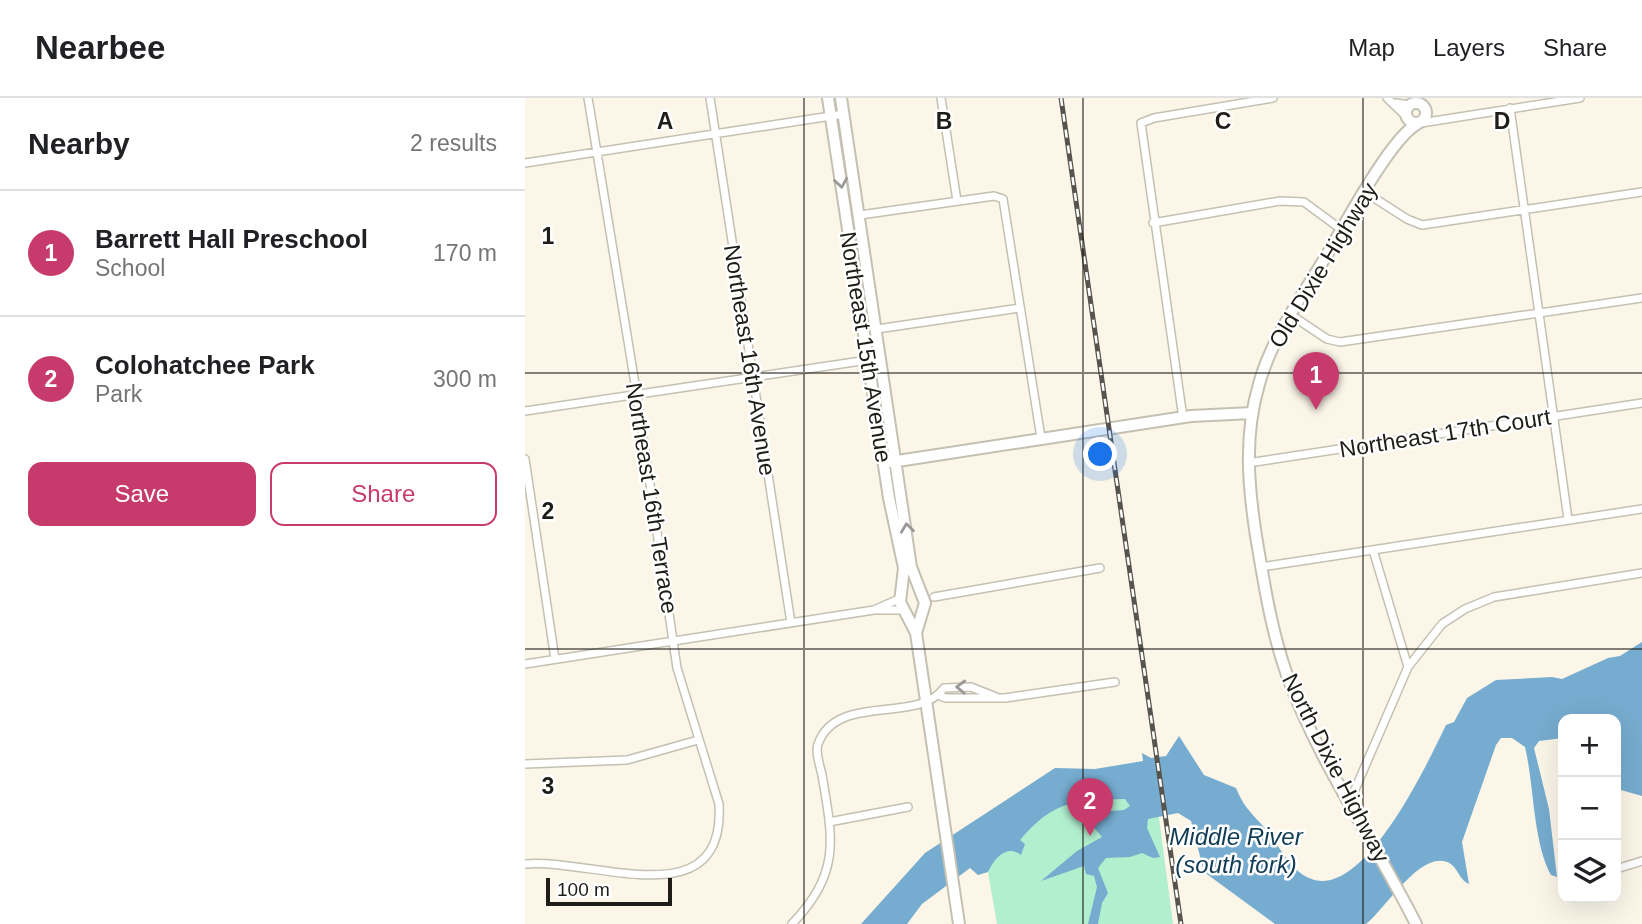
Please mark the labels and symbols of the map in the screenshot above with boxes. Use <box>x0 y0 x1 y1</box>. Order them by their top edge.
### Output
text: A <box>657 108 673 134</box>
text: B <box>936 108 952 134</box>
text: C <box>1215 108 1231 134</box>
text: D <box>1494 108 1510 134</box>
one-way arrow <box>833 177 848 189</box>
street label: Old Dixie Highway <box>1263 177 1383 352</box>
text: 1 <box>542 223 555 249</box>
street label: Northeast 15th Avenue <box>835 230 897 464</box>
street label: Northeast 16th Avenue <box>719 243 781 477</box>
pin: 1 <box>1293 352 1339 410</box>
street label: Northeast 16th Terrace <box>621 381 683 615</box>
street label: Northeast 17th Court <box>1338 403 1553 463</box>
your location <box>1083 437 1117 471</box>
text: 2 <box>542 498 554 524</box>
one-way arrow <box>900 522 915 533</box>
street label: North Dixie Highway <box>1277 669 1395 867</box>
one-way arrow <box>955 680 966 695</box>
text: 3 <box>542 773 554 799</box>
pin: 2 <box>1067 778 1113 836</box>
water label: Middle River (south fork) <box>1169 823 1304 878</box>
scale bar <box>546 875 672 907</box>

